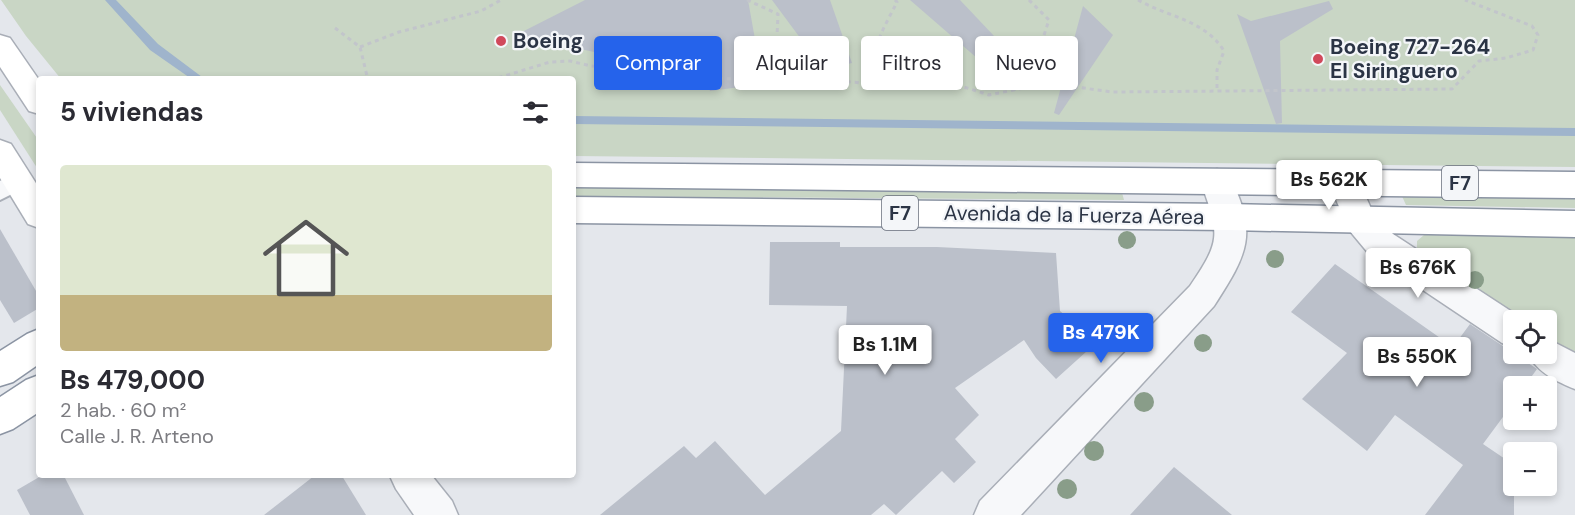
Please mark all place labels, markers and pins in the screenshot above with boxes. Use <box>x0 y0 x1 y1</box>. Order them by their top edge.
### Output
place label: Boeing <box>513 27 583 55</box>
place label: Boeing 727-264 El Siringuero <box>1330 33 1490 85</box>
marker: Boeing <box>494 34 508 48</box>
marker: Boeing 727-264 El Siringuero <box>1311 52 1325 66</box>
pin: Bs 562K <box>1274 160 1384 211</box>
pin: Bs 676K <box>1363 248 1473 299</box>
pin: Bs 479K <box>1046 313 1156 364</box>
pin: Bs 1.1M <box>830 325 940 376</box>
pin: Bs 550K <box>1362 337 1472 388</box>

